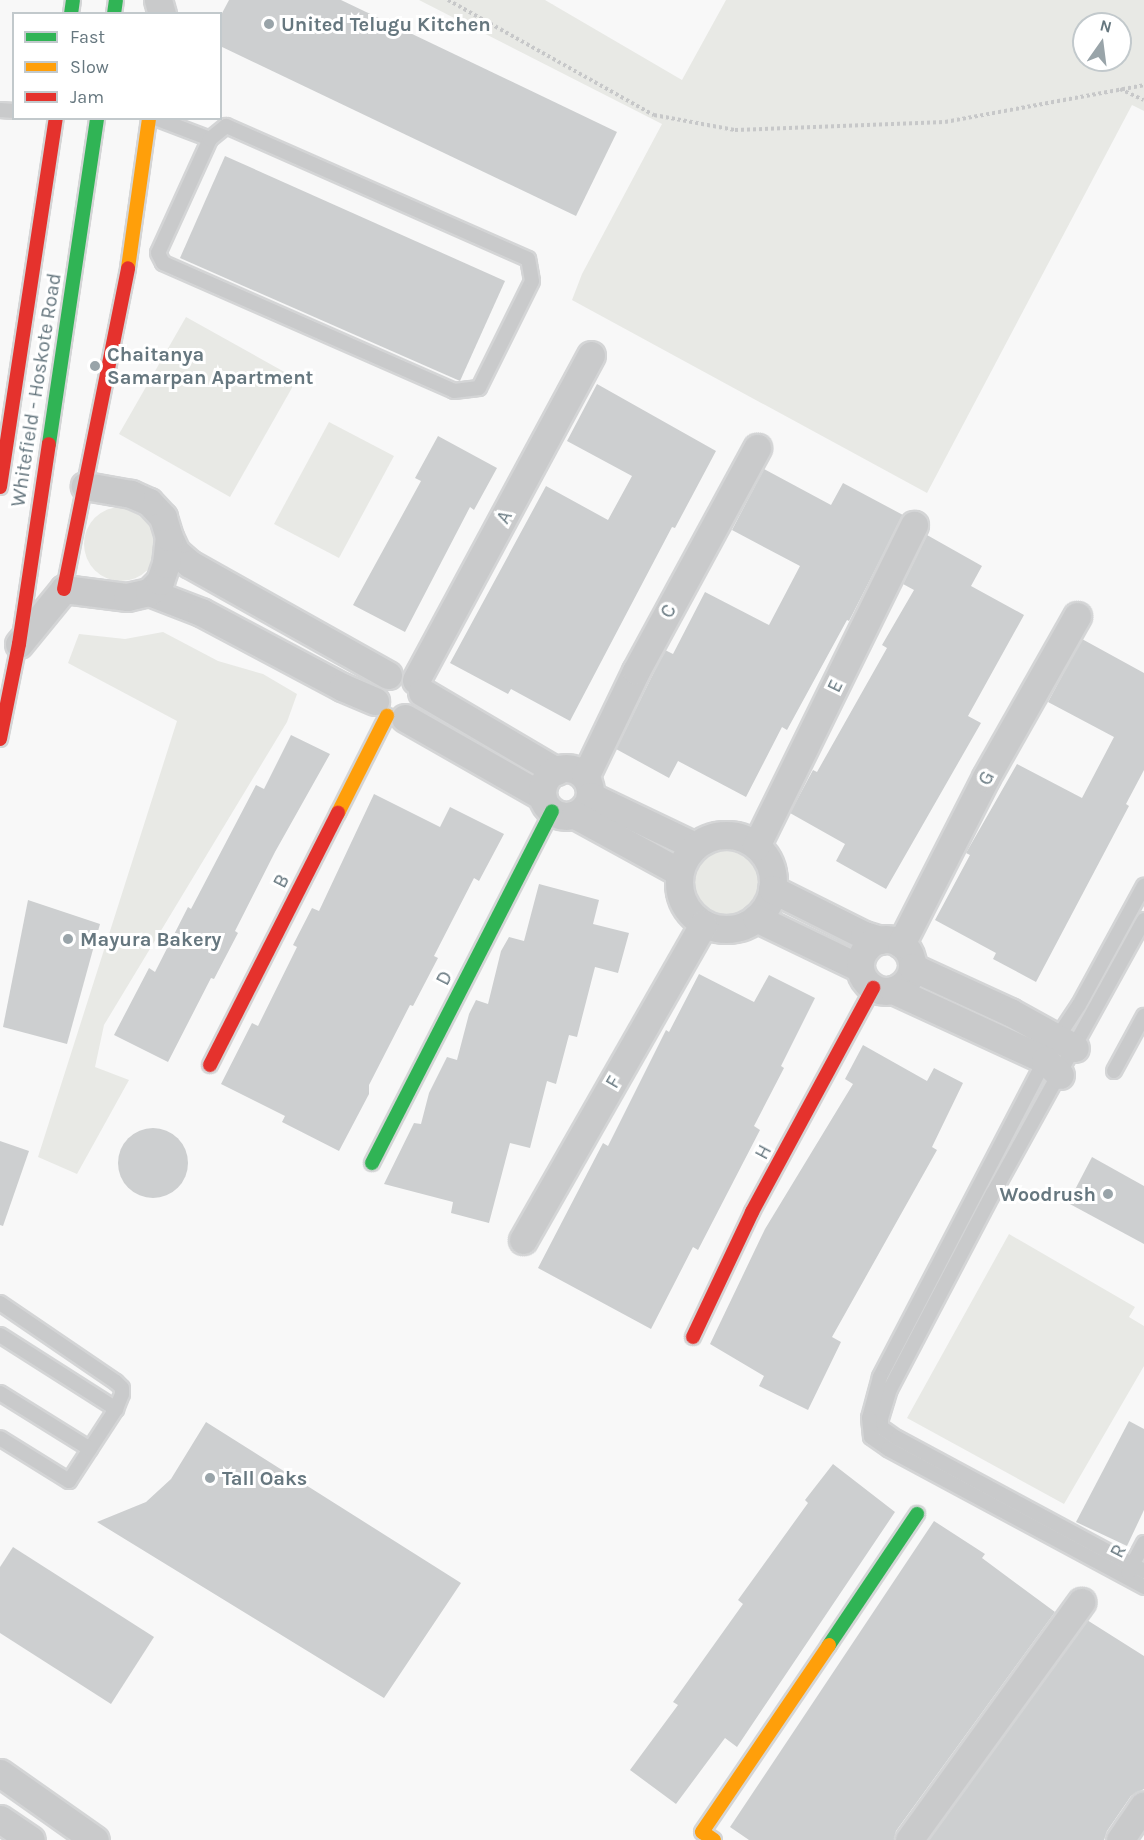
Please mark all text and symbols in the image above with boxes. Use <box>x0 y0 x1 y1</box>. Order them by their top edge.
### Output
legend <box>12 12 222 120</box>
place label: United Telugu Kitchen <box>281 12 491 36</box>
north arrow <box>1072 12 1132 72</box>
text: N <box>1098 15 1114 37</box>
marker: United Telugu Kitchen <box>262 17 276 31</box>
text: Fast <box>70 26 105 48</box>
text: Slow <box>70 56 109 78</box>
text: Jam <box>70 86 104 108</box>
street label: Whitefield - Hoskote Road <box>6 271 66 509</box>
place label: Chaitanya Samarpan Apartment <box>107 342 313 389</box>
marker: Chaitanya Samarpan Apartment <box>88 359 102 373</box>
street label: A <box>491 506 517 528</box>
street label: C <box>655 600 681 622</box>
street label: E <box>822 676 848 696</box>
street label: G <box>972 767 1000 789</box>
street label: B <box>267 870 295 892</box>
place label: Mayura Bakery <box>80 927 221 951</box>
marker: Mayura Bakery <box>61 932 75 946</box>
street label: D <box>430 967 458 989</box>
street label: F <box>600 1071 626 1093</box>
street label: H <box>749 1140 777 1164</box>
place label: Woodrush <box>1000 1182 1096 1206</box>
marker: Woodrush <box>1101 1187 1115 1201</box>
place label: Tall Oaks <box>222 1466 307 1490</box>
marker: Tall Oaks <box>203 1471 217 1485</box>
street label: R <box>1105 1540 1131 1562</box>

